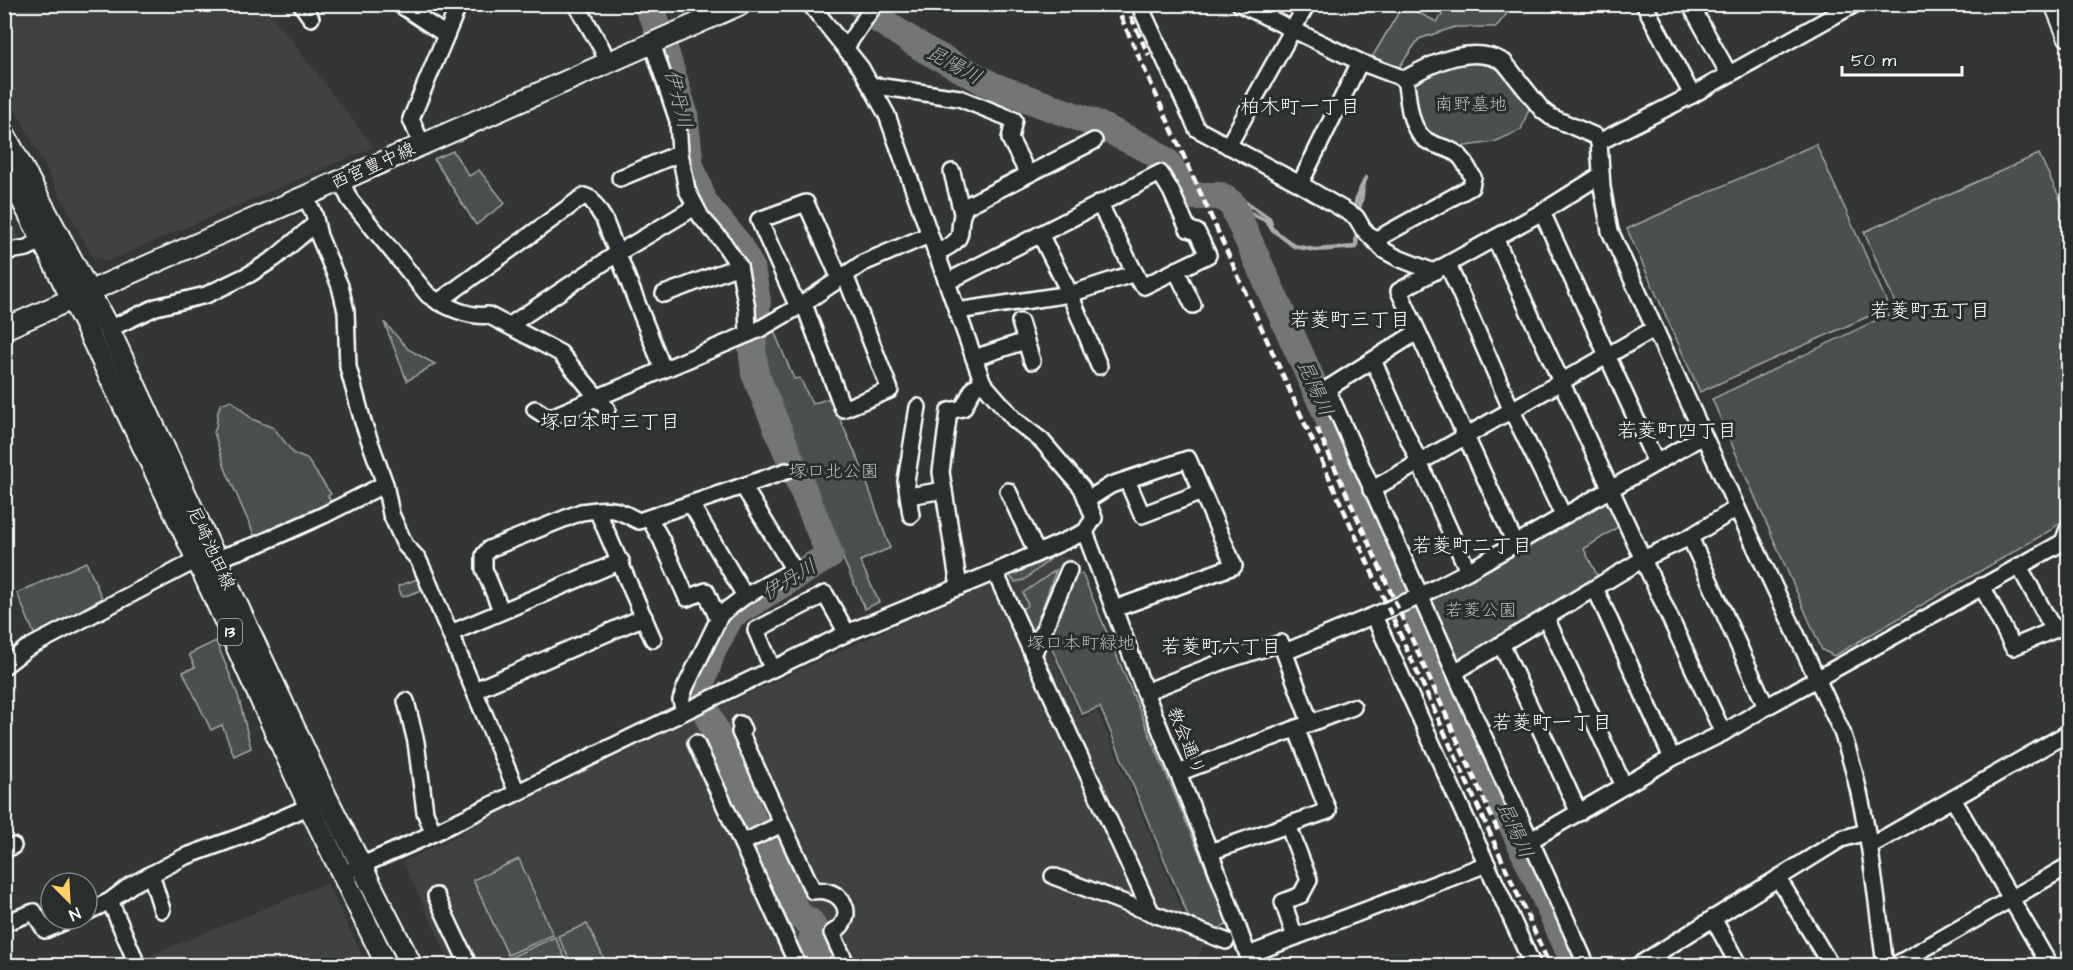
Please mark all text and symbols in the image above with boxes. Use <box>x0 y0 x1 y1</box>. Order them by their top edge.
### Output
water label: 昆陽川 <box>921 38 987 92</box>
scale bar <box>1842 39 1962 77</box>
text: 50 m <box>1851 48 1896 73</box>
water label: 伊丹川 <box>657 67 699 131</box>
park label: 南野墓地 <box>1435 92 1507 117</box>
district label: 柏木町一丁目 <box>1240 93 1360 121</box>
street label: 西宮豊中線 <box>327 136 419 196</box>
district label: 若菱町五丁目 <box>1870 297 1990 325</box>
district label: 若菱町三丁目 <box>1290 306 1410 334</box>
water label: 昆陽川 <box>1290 355 1340 421</box>
district label: 塚口本町三丁目 <box>540 408 680 436</box>
district label: 若菱町四丁目 <box>1617 417 1737 445</box>
park label: 塚口北公園 <box>789 459 879 484</box>
street label: 尼崎池田線 <box>181 502 241 594</box>
district label: 若菱町二丁目 <box>1412 532 1532 560</box>
water label: 伊丹川 <box>756 553 822 607</box>
park label: 若菱公園 <box>1445 598 1517 623</box>
road number: 13 <box>218 619 242 645</box>
park label: 塚口本町緑地 <box>1027 631 1135 656</box>
district label: 若菱町六丁目 <box>1161 633 1281 661</box>
street label: 教会通り <box>1161 703 1211 779</box>
district label: 若菱町一丁目 <box>1492 709 1612 737</box>
water label: 昆陽川 <box>1490 797 1540 863</box>
north arrow <box>39 871 99 931</box>
text: N <box>66 902 84 926</box>

